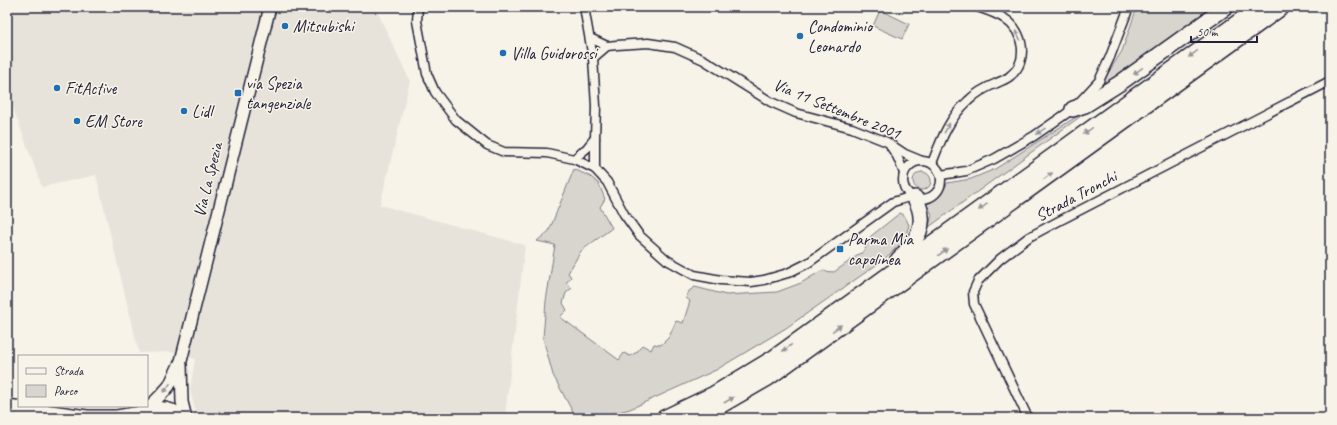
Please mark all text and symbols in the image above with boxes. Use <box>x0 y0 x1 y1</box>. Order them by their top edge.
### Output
place label: Mitsubishi <box>293 16 355 37</box>
place label: Condominio Leonardo <box>808 16 874 57</box>
scale bar <box>1191 18 1257 44</box>
marker: Mitsubishi <box>280 21 290 31</box>
text: 50 m <box>1197 24 1219 40</box>
one-way arrow <box>1015 29 1021 40</box>
marker: Condominio Leonardo <box>795 31 805 41</box>
place label: Villa Guidorossi <box>511 43 599 64</box>
marker: Villa Guidorossi <box>498 48 508 58</box>
one-way arrow <box>1188 50 1199 59</box>
one-way arrow <box>1132 67 1143 75</box>
place label: via Spezia tangenziale <box>246 73 312 114</box>
street label: Via 11 Settembre 2001 <box>770 74 905 145</box>
place label: FitActive <box>65 78 118 99</box>
marker: FitActive <box>52 83 62 93</box>
marker: via Spezia tangenziale <box>233 88 243 98</box>
place label: Lidl <box>192 101 215 122</box>
marker: Lidl <box>179 106 189 116</box>
place label: EM Store <box>85 111 143 132</box>
marker: EM Store <box>72 116 82 126</box>
one-way arrow <box>944 122 950 134</box>
one-way arrow <box>1036 127 1046 135</box>
one-way arrow <box>1083 127 1093 135</box>
street label: Via La Spezia <box>189 139 228 219</box>
street label: Strada Tronchi <box>1032 165 1122 226</box>
one-way arrow <box>1043 172 1053 180</box>
one-way arrow <box>977 203 988 211</box>
place label: Parma Mia capolinea <box>848 229 915 270</box>
marker: Parma Mia capolinea <box>835 244 845 254</box>
one-way arrow <box>937 248 948 256</box>
one-way arrow <box>832 324 843 332</box>
one-way arrow <box>782 344 793 352</box>
legend <box>18 355 148 407</box>
text: Strada <box>54 363 84 379</box>
one-way arrow <box>163 382 171 393</box>
text: Parco <box>54 383 79 399</box>
one-way arrow <box>723 397 735 404</box>

